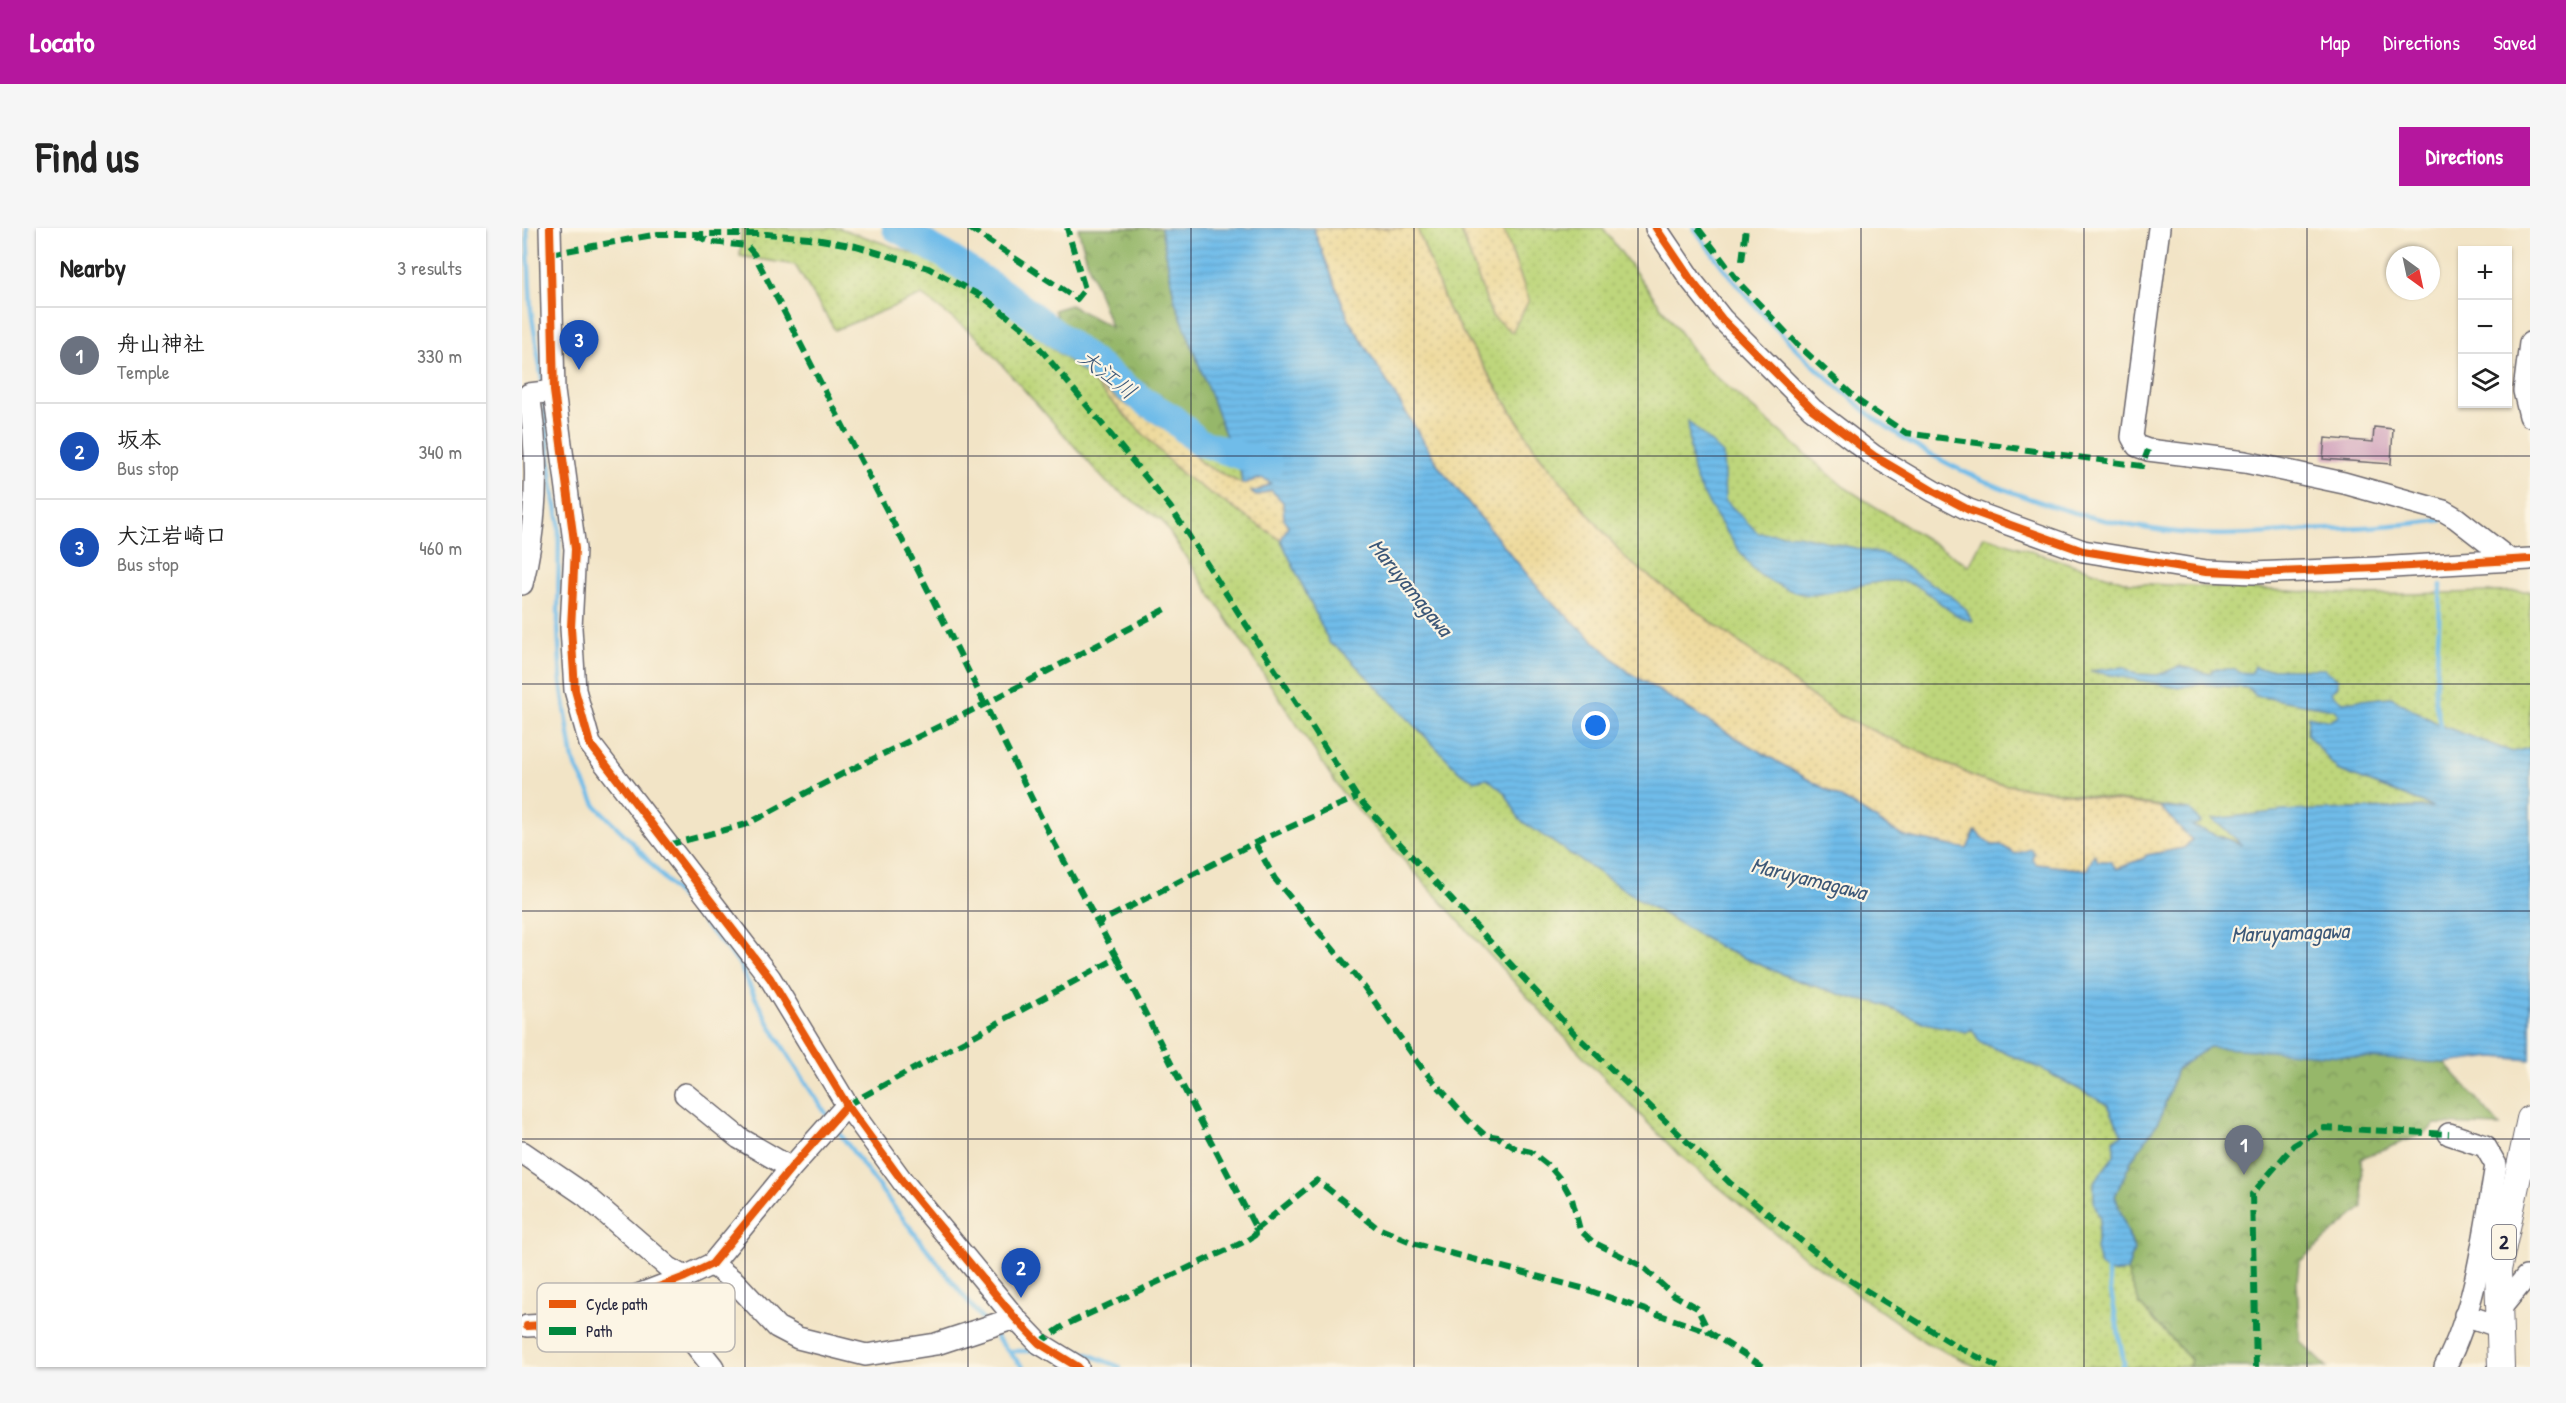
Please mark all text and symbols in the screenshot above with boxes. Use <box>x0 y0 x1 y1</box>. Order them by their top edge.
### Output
text: Locato <box>30 23 94 61</box>
text: Map <box>2320 28 2350 57</box>
text: Directions <box>2383 28 2460 57</box>
text: Saved <box>2493 28 2536 57</box>
button: Directions <box>2399 127 2530 186</box>
text: Find us <box>36 128 139 185</box>
north arrow <box>2386 246 2440 300</box>
map controls <box>2458 246 2512 408</box>
button: + <box>2458 246 2512 300</box>
text: Nearby <box>60 250 126 285</box>
text: 3 results <box>397 254 462 281</box>
button: − <box>2458 300 2512 354</box>
pin: 3 <box>560 320 598 370</box>
text: 舟山神社 <box>117 328 205 358</box>
text: 1 <box>76 342 83 369</box>
text: 330 m <box>417 342 462 369</box>
water label: 大江川 <box>1073 342 1143 406</box>
button: layers <box>2458 354 2512 408</box>
text: Temple <box>117 358 170 385</box>
text: 坂本 <box>117 424 161 454</box>
text: 2 <box>75 438 84 465</box>
text: 340 m <box>418 438 462 465</box>
text: Bus stop <box>117 454 179 481</box>
text: 大江岩崎口 <box>117 520 227 550</box>
water label: Maruyamagawa <box>1362 532 1461 644</box>
text: 3 <box>75 534 84 561</box>
text: 460 m <box>419 534 462 561</box>
text: Bus stop <box>117 550 179 577</box>
your location <box>1581 711 1610 740</box>
water label: Maruyamagawa <box>1748 849 1872 907</box>
water label: Maruyamagawa <box>2231 915 2352 949</box>
pin: 1 <box>2224 1126 2264 1175</box>
road number: 2 <box>2492 1225 2516 1259</box>
pin: 2 <box>1002 1248 1040 1298</box>
legend <box>537 1283 735 1352</box>
text: Cycle path <box>586 1293 648 1315</box>
text: Path <box>586 1320 612 1342</box>

